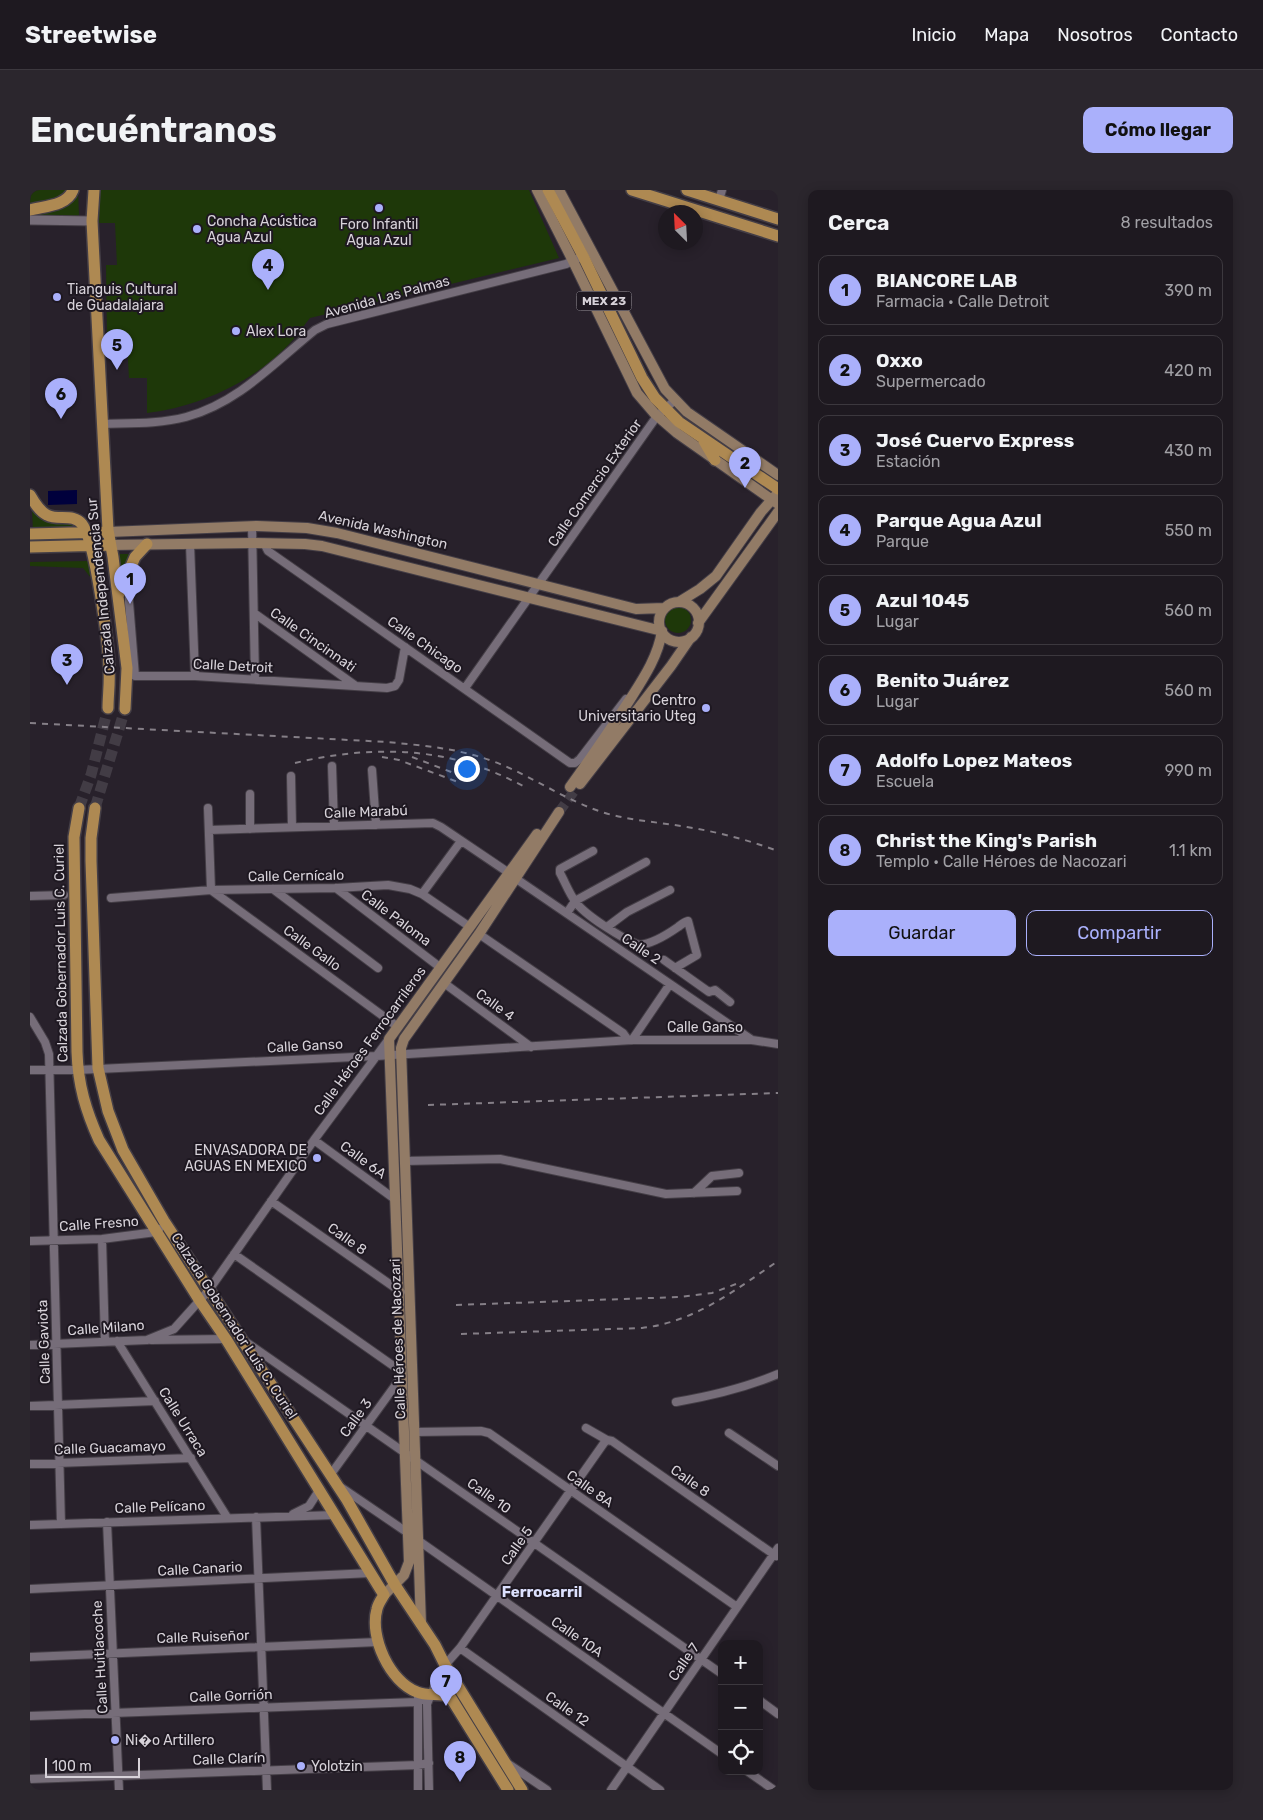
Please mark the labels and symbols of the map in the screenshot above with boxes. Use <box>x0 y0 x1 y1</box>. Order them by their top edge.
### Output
marker: Foro Infantil Agua Azul <box>373 202 385 214</box>
north arrow <box>658 205 703 250</box>
place label: Concha Acústica Agua Azul <box>207 213 317 246</box>
place label: Foro Infantil Agua Azul <box>340 216 418 249</box>
marker: Concha Acústica Agua Azul <box>191 223 203 235</box>
pin: 4 <box>252 249 284 290</box>
street label: Avenida Las Palmas <box>322 272 452 322</box>
place label: Tianguis Cultural de Guadalajara <box>67 281 177 314</box>
marker: Tianguis Cultural de Guadalajara <box>51 291 63 303</box>
road number: MEX 23 <box>576 292 632 310</box>
place label: Alex Lora <box>246 323 306 340</box>
marker: Alex Lora <box>230 325 242 337</box>
pin: 5 <box>101 329 133 370</box>
pin: 6 <box>45 378 77 419</box>
street label: Calle Comercio Exterior <box>544 415 646 550</box>
pin: 2 <box>729 447 761 488</box>
street label: Calzada Independencia Sur <box>83 496 119 675</box>
street label: Avenida Washington <box>317 507 449 553</box>
pin: 1 <box>114 563 146 604</box>
street label: Calle Cincinnati <box>267 604 359 676</box>
street label: Calle Chicago <box>384 613 466 677</box>
pin: 3 <box>51 644 83 685</box>
street label: Calle Detroit <box>193 655 274 677</box>
place label: Centro Universitario Uteg <box>578 692 696 725</box>
marker: Centro Universitario Uteg <box>700 702 712 714</box>
your location <box>454 756 480 782</box>
street label: Calle Marabú <box>324 802 408 822</box>
street label: Calzada Gobernador Luis C. Curiel <box>51 844 71 1062</box>
street label: Calle Cernícalo <box>248 867 344 885</box>
street label: Calle Paloma <box>358 886 434 950</box>
street label: Calle Gallo <box>280 921 344 975</box>
street label: Calle 2 <box>618 930 664 968</box>
street label: Calle Héroes Ferrocarrileros <box>310 963 430 1119</box>
street label: Calle 4 <box>472 985 518 1025</box>
street label: Calle Ganso <box>667 1019 743 1036</box>
street label: Calle Ganso <box>267 1036 343 1056</box>
street label: Calle 6A <box>337 1138 390 1183</box>
place label: ENVASADORA DE AGUAS EN MEXICO <box>185 1142 307 1175</box>
marker: ENVASADORA DE AGUAS EN MEXICO <box>311 1152 323 1164</box>
street label: Calle Fresno <box>59 1213 139 1235</box>
street label: Calle 8 <box>324 1219 370 1259</box>
street label: Calzada Gobernador Luis C. Curiel <box>167 1230 301 1422</box>
street label: Calle Héroes de Nacozari <box>387 1258 409 1420</box>
street label: Calle Gaviota <box>34 1299 54 1385</box>
street label: Calle Milano <box>67 1317 145 1339</box>
street label: Calle Urraca <box>155 1384 211 1460</box>
street label: Calle 3 <box>336 1395 376 1441</box>
street label: Calle Guacamayo <box>54 1438 166 1458</box>
street label: Calle 8 <box>667 1461 713 1501</box>
street label: Calle 8A <box>563 1467 617 1512</box>
street label: Calle 10 <box>464 1475 514 1517</box>
street label: Calle Pelícano <box>114 1497 206 1517</box>
street label: Calle 5 <box>498 1523 536 1569</box>
street label: Calle Canario <box>157 1558 243 1580</box>
district label: Ferrocarril <box>502 1583 582 1601</box>
street label: Calle Huitlacoche <box>89 1600 111 1714</box>
street label: Calle 10A <box>548 1613 607 1661</box>
street label: Calle Ruiseñor <box>156 1627 250 1647</box>
street label: Calle 7 <box>665 1640 703 1684</box>
pin: 7 <box>430 1665 462 1706</box>
street label: Calle Gorrión <box>189 1686 273 1706</box>
street label: Calle 12 <box>542 1688 592 1730</box>
place label: Ni�o Artillero <box>125 1732 215 1749</box>
marker: Ni�o Artillero <box>109 1734 121 1746</box>
pin: 8 <box>444 1741 476 1782</box>
street label: Calle Clarín <box>192 1749 266 1769</box>
scale bar <box>45 1755 140 1778</box>
place label: Yolotzin <box>311 1758 363 1775</box>
marker: Yolotzin <box>295 1760 307 1772</box>

